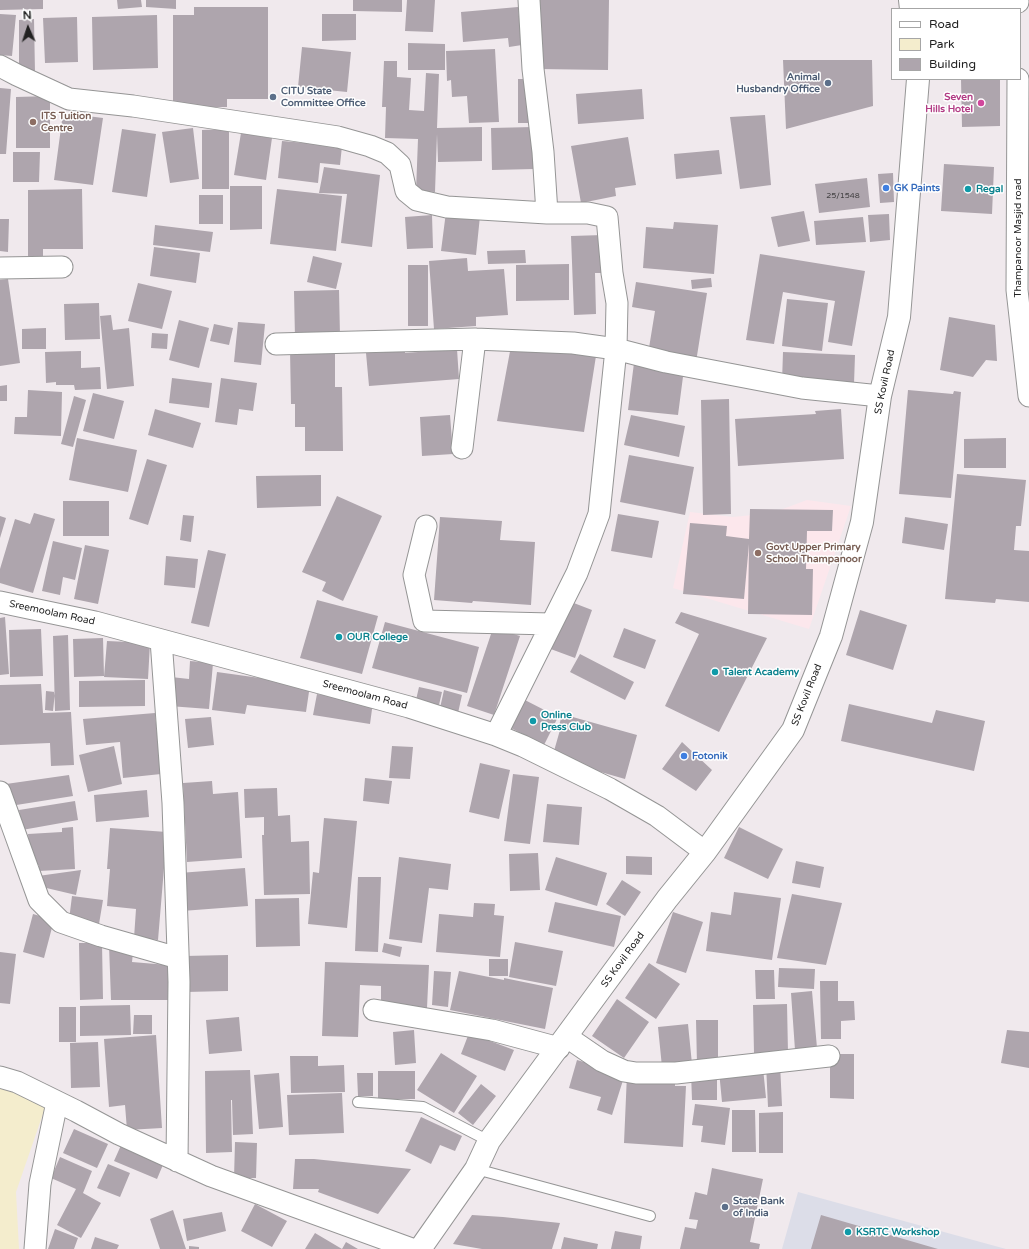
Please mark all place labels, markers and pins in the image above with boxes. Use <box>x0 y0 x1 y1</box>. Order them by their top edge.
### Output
place label: Animal Husbandry Office <box>736 71 820 94</box>
marker: Animal Husbandry Office <box>823 78 833 88</box>
place label: CITU State Committee Office <box>281 85 366 108</box>
place label: Seven Hills Hotel <box>925 91 973 114</box>
marker: CITU State Committee Office <box>268 92 278 102</box>
marker: Seven Hills Hotel <box>976 98 986 108</box>
place label: ITS Tuition Centre <box>41 110 91 134</box>
marker: ITS Tuition Centre <box>28 117 38 127</box>
place label: GK Paints <box>894 182 940 194</box>
marker: GK Paints <box>881 183 891 193</box>
place label: Regal <box>976 183 1003 195</box>
marker: Regal <box>963 184 973 194</box>
place label: Govt Upper Primary School Thampanoor <box>766 541 862 564</box>
marker: Govt Upper Primary School Thampanoor <box>753 548 763 558</box>
place label: OUR College <box>347 631 408 643</box>
marker: OUR College <box>334 632 344 642</box>
place label: Talent Academy <box>723 666 799 678</box>
marker: Talent Academy <box>710 667 720 677</box>
place label: Online Press Club <box>541 709 591 732</box>
marker: Online Press Club <box>528 716 538 726</box>
place label: Fotonik <box>692 750 728 762</box>
marker: Fotonik <box>679 751 689 761</box>
place label: State Bank of India <box>733 1195 784 1218</box>
marker: State Bank of India <box>720 1202 730 1212</box>
place label: KSRTC Workshop <box>856 1226 940 1238</box>
marker: KSRTC Workshop <box>843 1227 853 1237</box>

